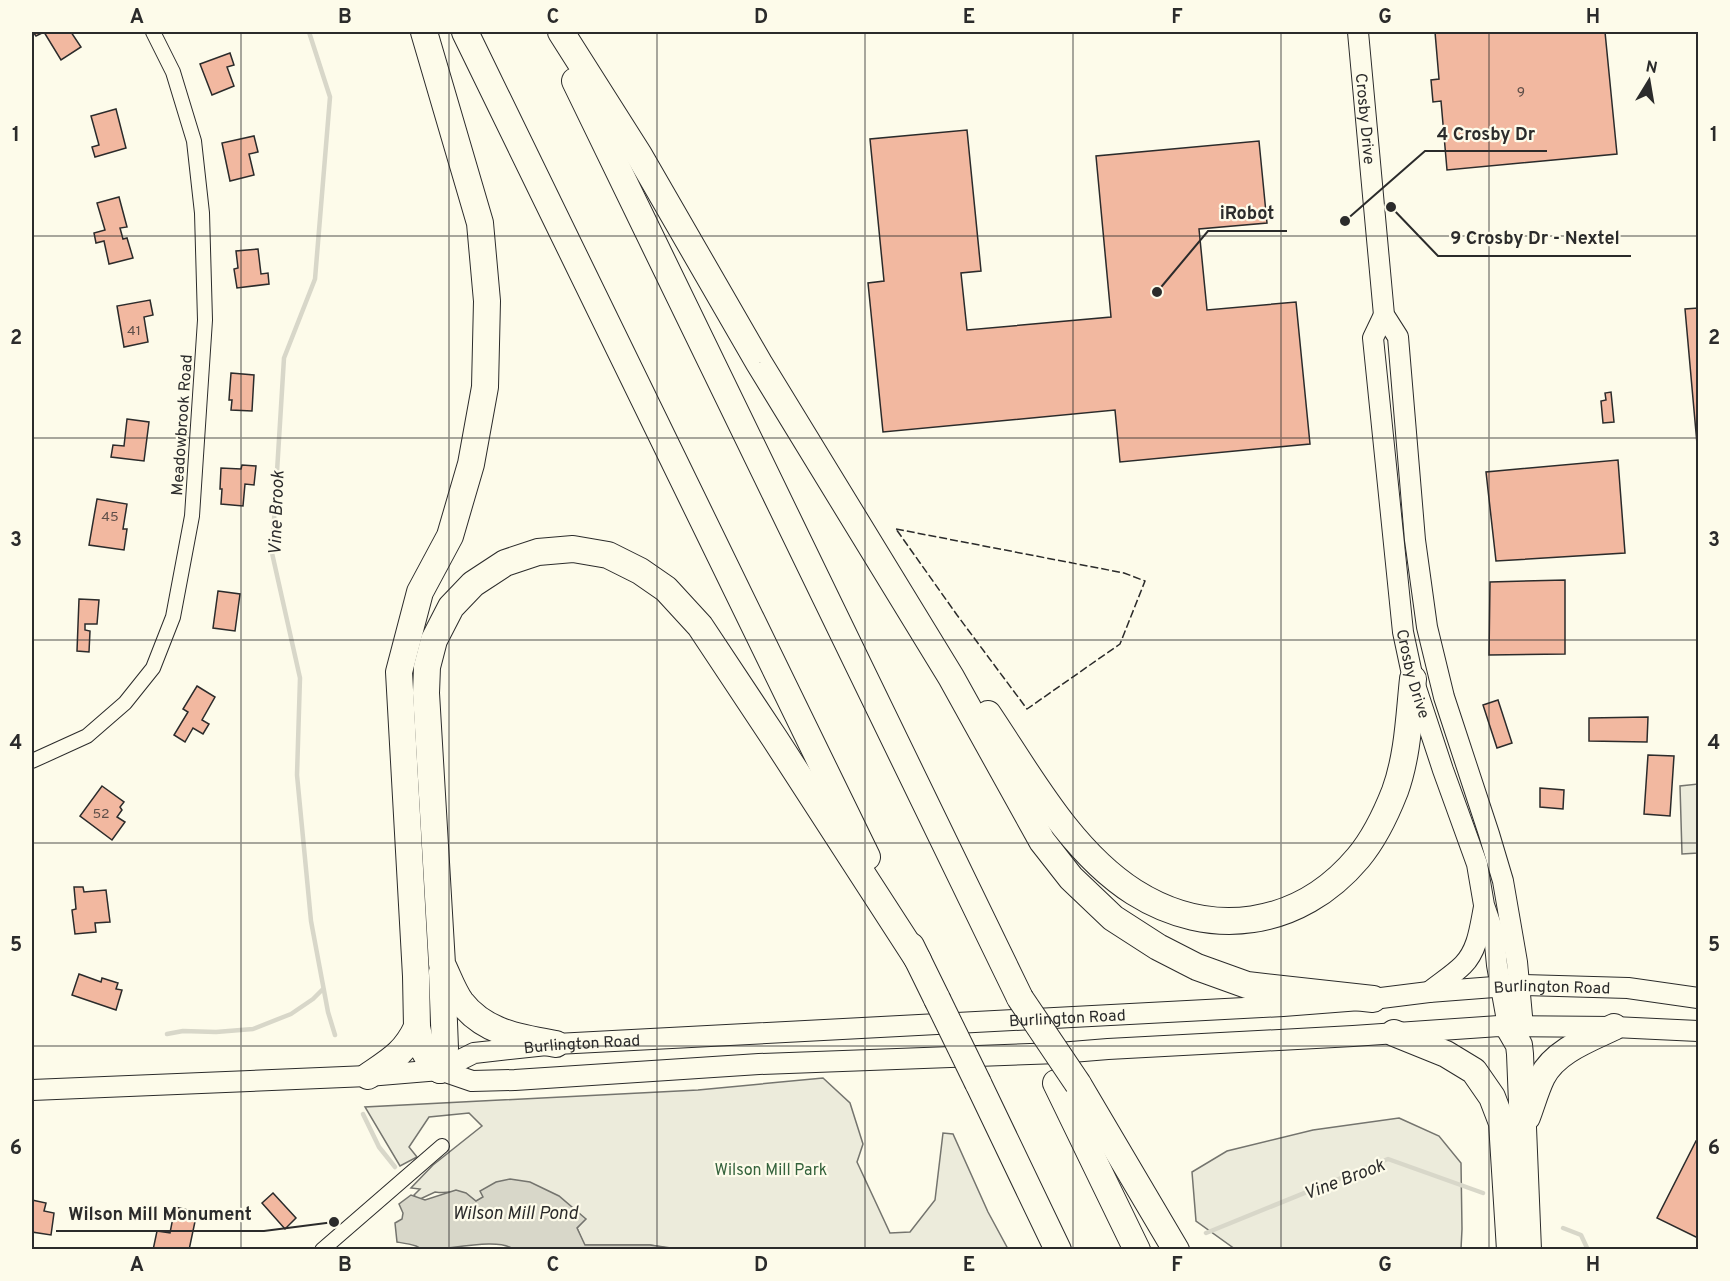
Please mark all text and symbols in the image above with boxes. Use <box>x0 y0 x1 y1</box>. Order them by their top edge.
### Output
text: A <box>130 5 144 31</box>
text: B <box>338 5 352 31</box>
text: C <box>547 5 559 31</box>
text: D <box>754 5 768 31</box>
text: E <box>963 5 975 31</box>
text: F <box>1171 5 1183 31</box>
text: G <box>1378 5 1392 31</box>
text: H <box>1586 5 1600 31</box>
north arrow <box>1619 51 1679 111</box>
text: N <box>1644 57 1659 79</box>
street label: Crosby Drive <box>1350 72 1378 165</box>
house number: 9 <box>1517 84 1525 101</box>
callout: 4 Crosby Dr <box>1425 115 1547 151</box>
text: 1 <box>12 123 20 149</box>
text: 1 <box>1710 123 1718 149</box>
text: 4 Crosby Dr <box>1437 124 1536 147</box>
callout: iRobot <box>1208 195 1287 231</box>
text: iRobot <box>1220 203 1274 226</box>
callout: 9 Crosby Dr - Nextel <box>1438 220 1631 256</box>
text: 9 Crosby Dr - Nextel <box>1450 228 1620 251</box>
house number: 41 <box>127 323 141 340</box>
text: 2 <box>10 326 22 352</box>
text: 2 <box>1708 326 1720 352</box>
street label: Meadowbrook Road <box>168 354 198 496</box>
water label: Vine Brook <box>265 469 291 556</box>
house number: 45 <box>101 509 119 526</box>
text: 3 <box>10 528 22 554</box>
text: 3 <box>1708 528 1720 554</box>
street label: Crosby Drive <box>1391 628 1433 721</box>
text: 4 <box>10 731 22 757</box>
text: 4 <box>1708 731 1720 757</box>
house number: 52 <box>92 806 110 823</box>
text: 5 <box>10 933 22 959</box>
text: 5 <box>1708 933 1720 959</box>
street label: Burlington Road <box>1493 977 1611 1000</box>
street label: Burlington Road <box>1008 1006 1126 1032</box>
street label: Burlington Road <box>523 1032 641 1059</box>
text: 6 <box>10 1136 22 1162</box>
text: 6 <box>1708 1136 1720 1162</box>
water label: Vine Brook <box>1301 1154 1389 1206</box>
park label: Wilson Mill Park <box>715 1161 827 1181</box>
callout: Wilson Mill Monument <box>56 1195 264 1231</box>
water label: Wilson Mill Pond <box>452 1203 579 1226</box>
text: Wilson Mill Monument <box>68 1204 252 1227</box>
text: A <box>130 1253 144 1279</box>
text: B <box>338 1253 352 1279</box>
text: C <box>547 1253 559 1279</box>
text: D <box>754 1253 768 1279</box>
text: E <box>963 1253 975 1279</box>
text: F <box>1171 1253 1183 1279</box>
text: G <box>1378 1253 1392 1279</box>
text: H <box>1586 1253 1600 1279</box>

